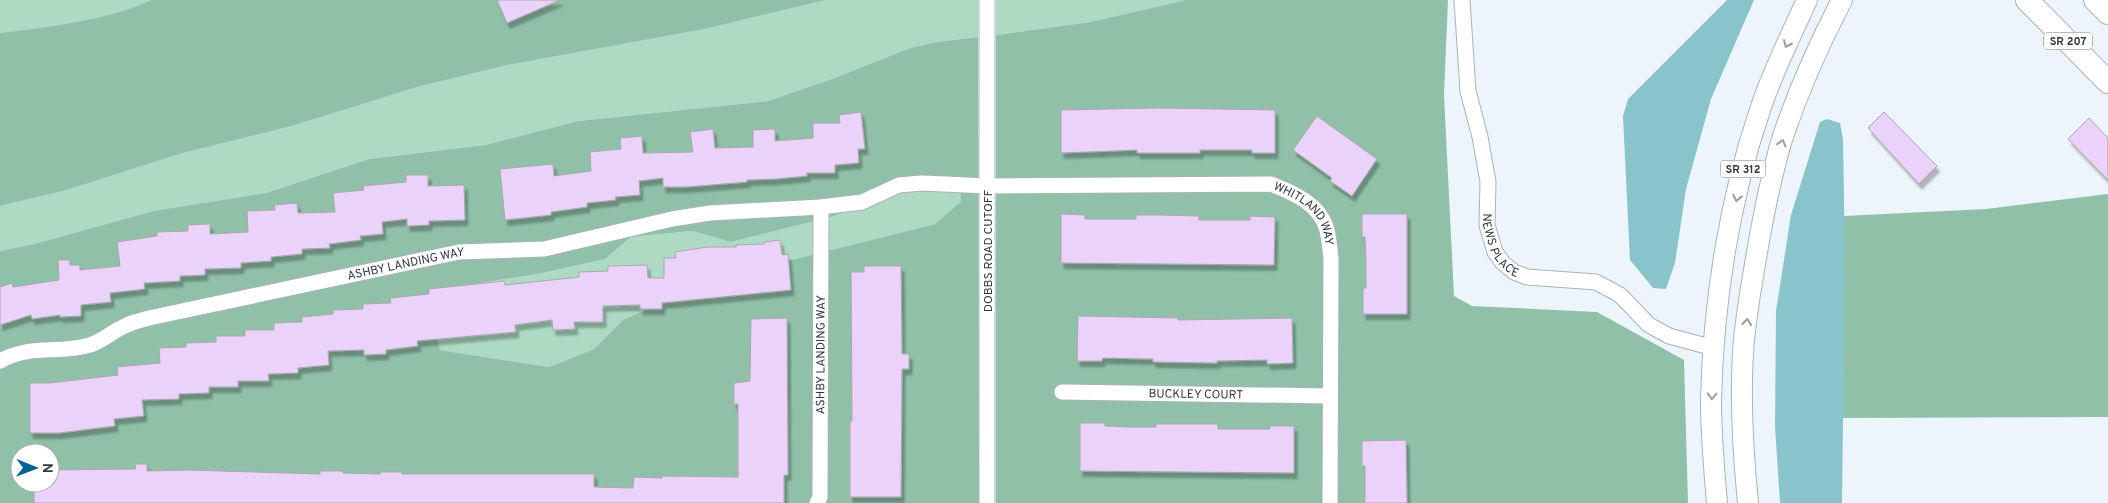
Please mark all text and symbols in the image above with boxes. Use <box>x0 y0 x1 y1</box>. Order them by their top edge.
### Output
road number: SR 207 <box>2044 32 2092 49</box>
one-way arrow <box>1783 39 1793 48</box>
one-way arrow <box>1776 140 1786 148</box>
road number: SR 312 <box>1720 160 1766 178</box>
street label: WHITLAND WAY <box>1271 179 1337 247</box>
street label: DOBBS ROAD CUTOFF <box>981 190 997 312</box>
one-way arrow <box>1732 194 1743 203</box>
street label: NEWS PLACE <box>1477 213 1521 282</box>
street label: ASHBY LANDING WAY <box>346 245 465 285</box>
street label: ASHBY LANDING WAY <box>813 295 830 414</box>
one-way arrow <box>1741 318 1752 326</box>
street label: BUCKLEY COURT <box>1148 386 1243 404</box>
one-way arrow <box>1707 393 1717 401</box>
north arrow <box>10 443 60 493</box>
text: N <box>38 463 55 473</box>

